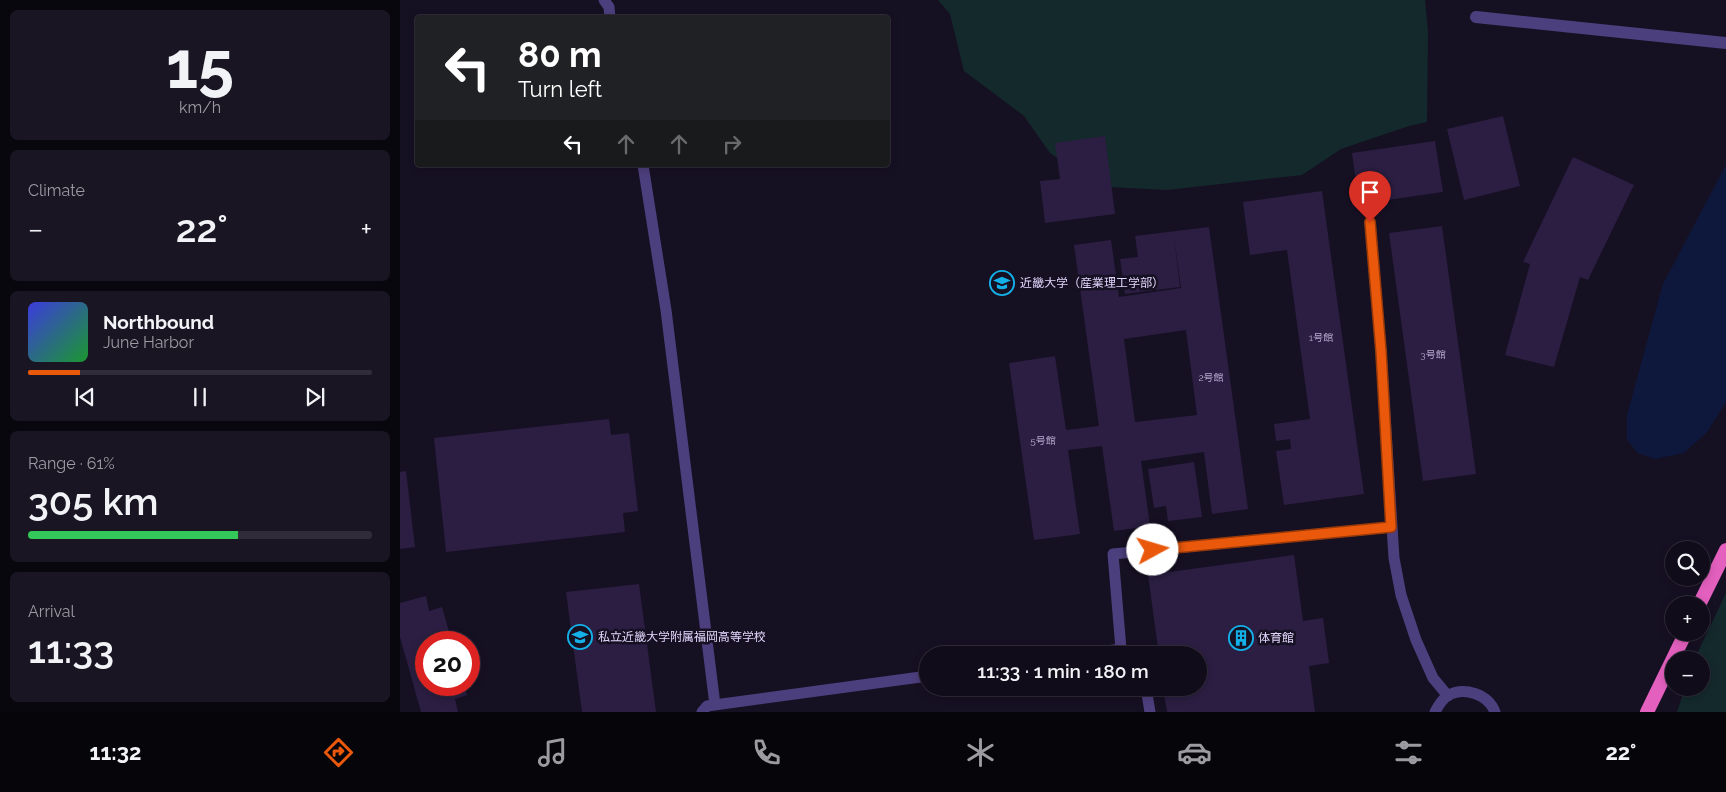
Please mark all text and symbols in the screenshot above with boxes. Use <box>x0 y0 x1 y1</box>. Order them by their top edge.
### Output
text: 15 <box>166 27 234 103</box>
text: 80 m <box>518 34 602 75</box>
icon: left <box>435 35 500 100</box>
text: Turn left <box>518 76 602 102</box>
text: km/h <box>179 98 221 117</box>
icon: left <box>559 130 587 158</box>
icon: ahead <box>612 130 640 158</box>
icon: ahead <box>665 130 693 158</box>
icon: right <box>718 130 746 158</box>
pin <box>1349 171 1391 222</box>
icon: arrive <box>1356 178 1384 206</box>
text: Climate <box>28 181 85 200</box>
text: 22° <box>176 206 228 251</box>
text: − <box>28 213 43 246</box>
text: + <box>360 213 372 246</box>
school or university icon: 近畿大学（産業理工学部） <box>989 270 1015 296</box>
place label: 近畿大学（産業理工学部） <box>1020 276 1164 290</box>
text: Northbound <box>103 311 214 333</box>
house number: 1号館 <box>1309 332 1333 343</box>
text: June Harbor <box>103 333 194 352</box>
house number: 3号館 <box>1420 349 1446 360</box>
house number: 2号館 <box>1198 372 1224 383</box>
icon: previous <box>71 383 99 411</box>
icon: pause <box>186 383 214 411</box>
icon: next <box>301 383 329 411</box>
house number: 5号館 <box>1030 435 1056 446</box>
text: Range · 61% <box>28 454 115 473</box>
text: 305 km <box>28 479 159 524</box>
position arrow <box>1126 523 1178 575</box>
map controls <box>1665 541 1710 696</box>
button: search <box>1665 541 1710 586</box>
button: + <box>1665 596 1710 641</box>
text: Arrival <box>28 602 75 621</box>
school or university icon: 私立近畿大学附属福岡高等学校 <box>567 624 593 650</box>
building icon: 体育館 <box>1228 625 1254 651</box>
text: 11:33 <box>28 627 114 672</box>
place label: 私立近畿大学附属福岡高等学校 <box>598 630 766 644</box>
speed limit sign: 20 <box>415 631 480 696</box>
place label: 体育館 <box>1258 631 1294 645</box>
button: − <box>1665 651 1710 696</box>
text: 11:33 · 1 min · 180 m <box>977 660 1149 682</box>
icon: directions <box>321 735 356 770</box>
icon: music <box>535 735 570 770</box>
icon: phone <box>749 735 784 770</box>
icon: climate <box>963 735 998 770</box>
icon: car <box>1177 735 1212 770</box>
icon: filters <box>1391 735 1426 770</box>
text: 11:32 <box>90 739 141 765</box>
text: 22° <box>1605 739 1636 765</box>

